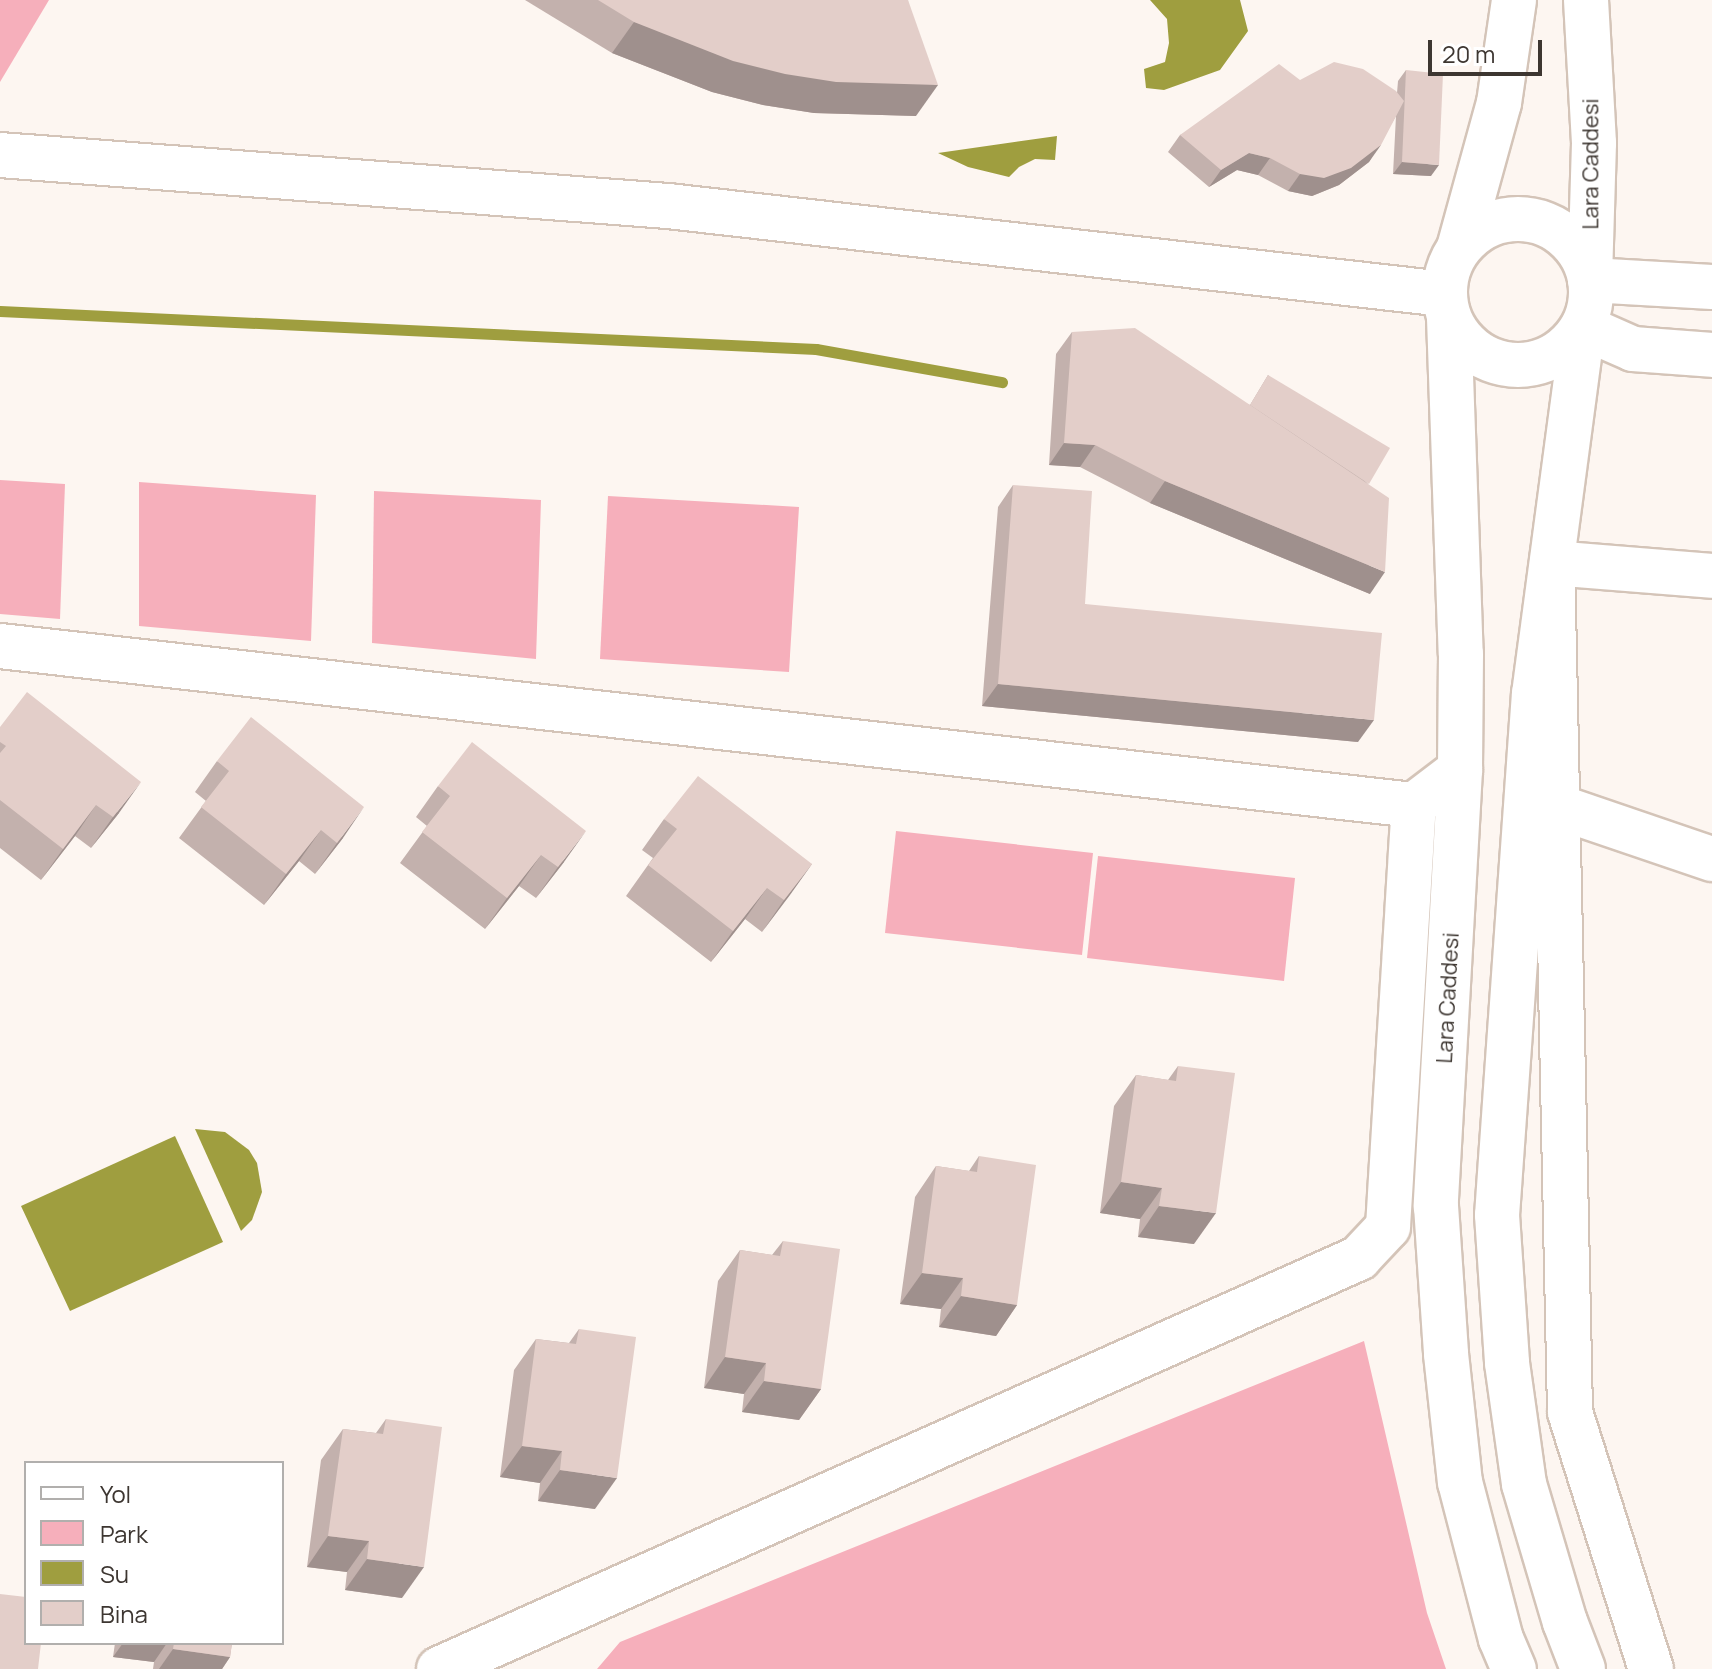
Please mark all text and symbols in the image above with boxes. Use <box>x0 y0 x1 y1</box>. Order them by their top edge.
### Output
scale bar <box>1432 24 1546 74</box>
text: 20 m <box>1442 37 1495 70</box>
street label: Lara Caddesi <box>1578 98 1604 230</box>
street label: Lara Caddesi <box>1431 932 1465 1064</box>
legend <box>24 1461 284 1645</box>
text: Yol <box>100 1477 131 1510</box>
text: Park <box>100 1517 148 1550</box>
text: Su <box>100 1557 129 1590</box>
text: Bina <box>100 1597 148 1630</box>

